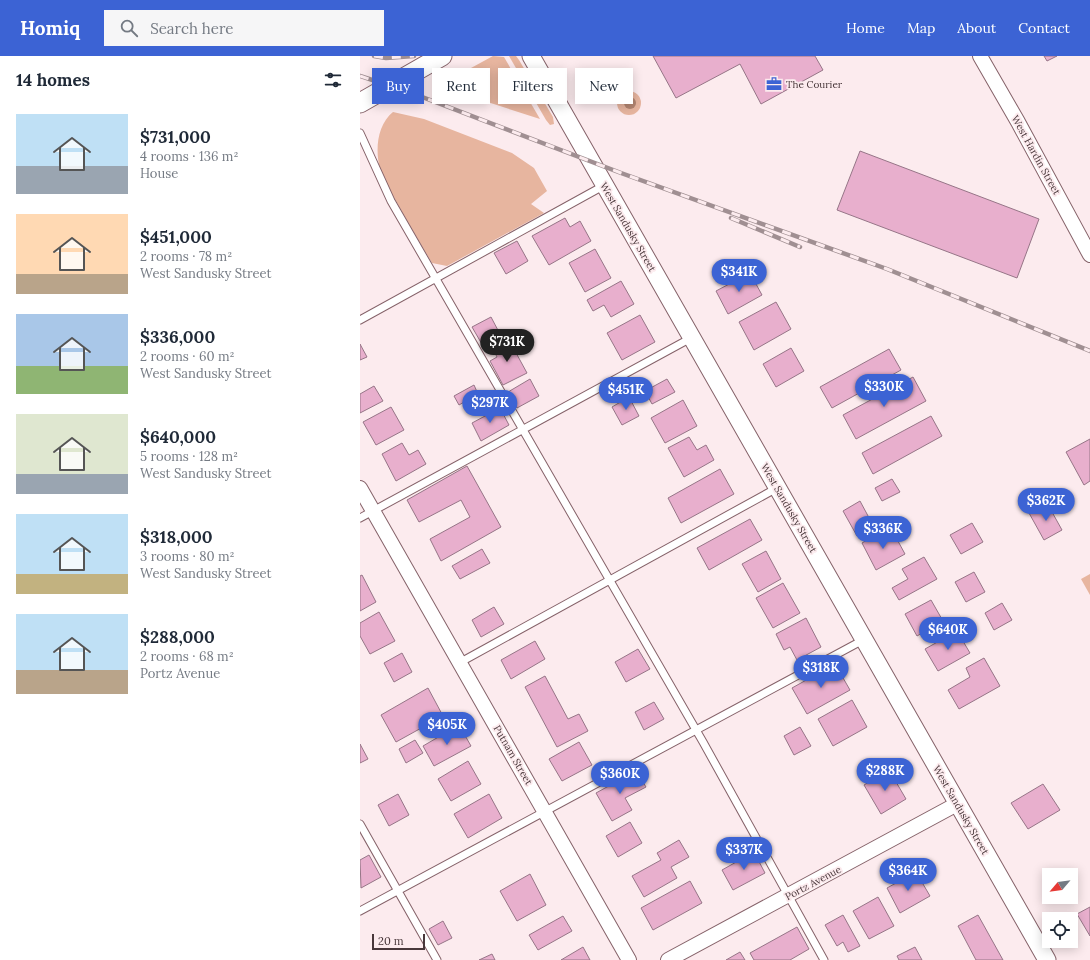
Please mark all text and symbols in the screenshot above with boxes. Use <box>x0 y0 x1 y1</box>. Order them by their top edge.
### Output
search box <box>104 10 384 46</box>
text: Homiq <box>20 16 80 40</box>
icon: search <box>118 17 140 39</box>
text: Search here <box>150 19 233 38</box>
text: Home <box>846 19 885 37</box>
text: Map <box>907 19 935 37</box>
text: About <box>957 19 996 37</box>
text: Contact <box>1018 19 1070 37</box>
chip: Buy <box>372 68 424 104</box>
chip: Rent <box>432 68 490 104</box>
chip: Filters <box>498 68 567 104</box>
chip: New <box>575 68 633 104</box>
text: 14 homes <box>16 69 90 91</box>
icon: filters <box>322 69 344 91</box>
office icon: The Courier <box>765 75 783 93</box>
place label: The Courier <box>786 78 843 91</box>
street label: West Hardin Street <box>1009 113 1063 197</box>
text: $731,000 <box>140 126 211 148</box>
icon: home <box>48 130 96 178</box>
text: 4 rooms · 136 m² <box>140 148 238 165</box>
text: House <box>140 165 178 182</box>
street label: West Sandusky Street <box>597 180 659 274</box>
text: $451,000 <box>140 226 212 248</box>
icon: home <box>48 230 96 278</box>
text: 2 rooms · 78 m² <box>140 248 232 265</box>
pin: $341K <box>711 259 767 293</box>
text: $341K <box>721 263 757 280</box>
text: West Sandusky Street <box>140 265 272 282</box>
text: $336,000 <box>140 326 215 348</box>
pin: $731K <box>479 329 535 363</box>
icon: home <box>48 330 96 378</box>
text: $731K <box>489 333 525 350</box>
text: 2 rooms · 60 m² <box>140 348 235 365</box>
text: West Sandusky Street <box>140 365 272 382</box>
pin: $330K <box>856 374 912 408</box>
pin: $451K <box>598 377 654 411</box>
text: $330K <box>864 378 904 395</box>
text: $451K <box>608 381 644 398</box>
pin: $297K <box>462 390 518 424</box>
text: $297K <box>471 394 509 411</box>
text: $640,000 <box>140 426 216 448</box>
icon: home <box>48 430 96 478</box>
text: 5 rooms · 128 m² <box>140 448 238 465</box>
street label: West Sandusky Street <box>758 461 820 555</box>
text: West Sandusky Street <box>140 465 272 482</box>
pin: $362K <box>1018 488 1074 522</box>
text: $362K <box>1027 492 1065 509</box>
pin: $336K <box>855 516 911 550</box>
text: $336K <box>864 520 902 537</box>
text: $318,000 <box>140 526 213 548</box>
icon: home <box>48 530 96 578</box>
text: 3 rooms · 80 m² <box>140 548 235 565</box>
text: West Sandusky Street <box>140 565 272 582</box>
pin: $640K <box>920 617 976 651</box>
text: $640K <box>928 621 968 638</box>
text: $288,000 <box>140 626 215 648</box>
icon: home <box>48 630 96 678</box>
text: 2 rooms · 68 m² <box>140 648 234 665</box>
pin: $318K <box>793 655 849 689</box>
text: $318K <box>803 659 839 676</box>
text: Portz Avenue <box>140 665 220 682</box>
pin: $405K <box>419 712 475 746</box>
text: $405K <box>427 716 467 733</box>
street label: Putnam Street <box>491 723 535 787</box>
pin: $288K <box>857 758 913 792</box>
pin: $360K <box>592 761 648 795</box>
text: $288K <box>866 762 904 779</box>
street label: West Sandusky Street <box>930 763 992 857</box>
text: $360K <box>600 765 640 782</box>
pin: $337K <box>716 837 772 871</box>
text: $337K <box>725 841 763 858</box>
pin: $364K <box>880 858 936 892</box>
street label: Portz Avenue <box>783 862 844 903</box>
text: $364K <box>889 862 927 879</box>
north arrow <box>1042 868 1078 904</box>
map controls <box>1042 868 1078 948</box>
button: locate <box>1042 912 1078 948</box>
scale bar <box>372 932 425 951</box>
text: 20 m <box>378 934 403 948</box>

